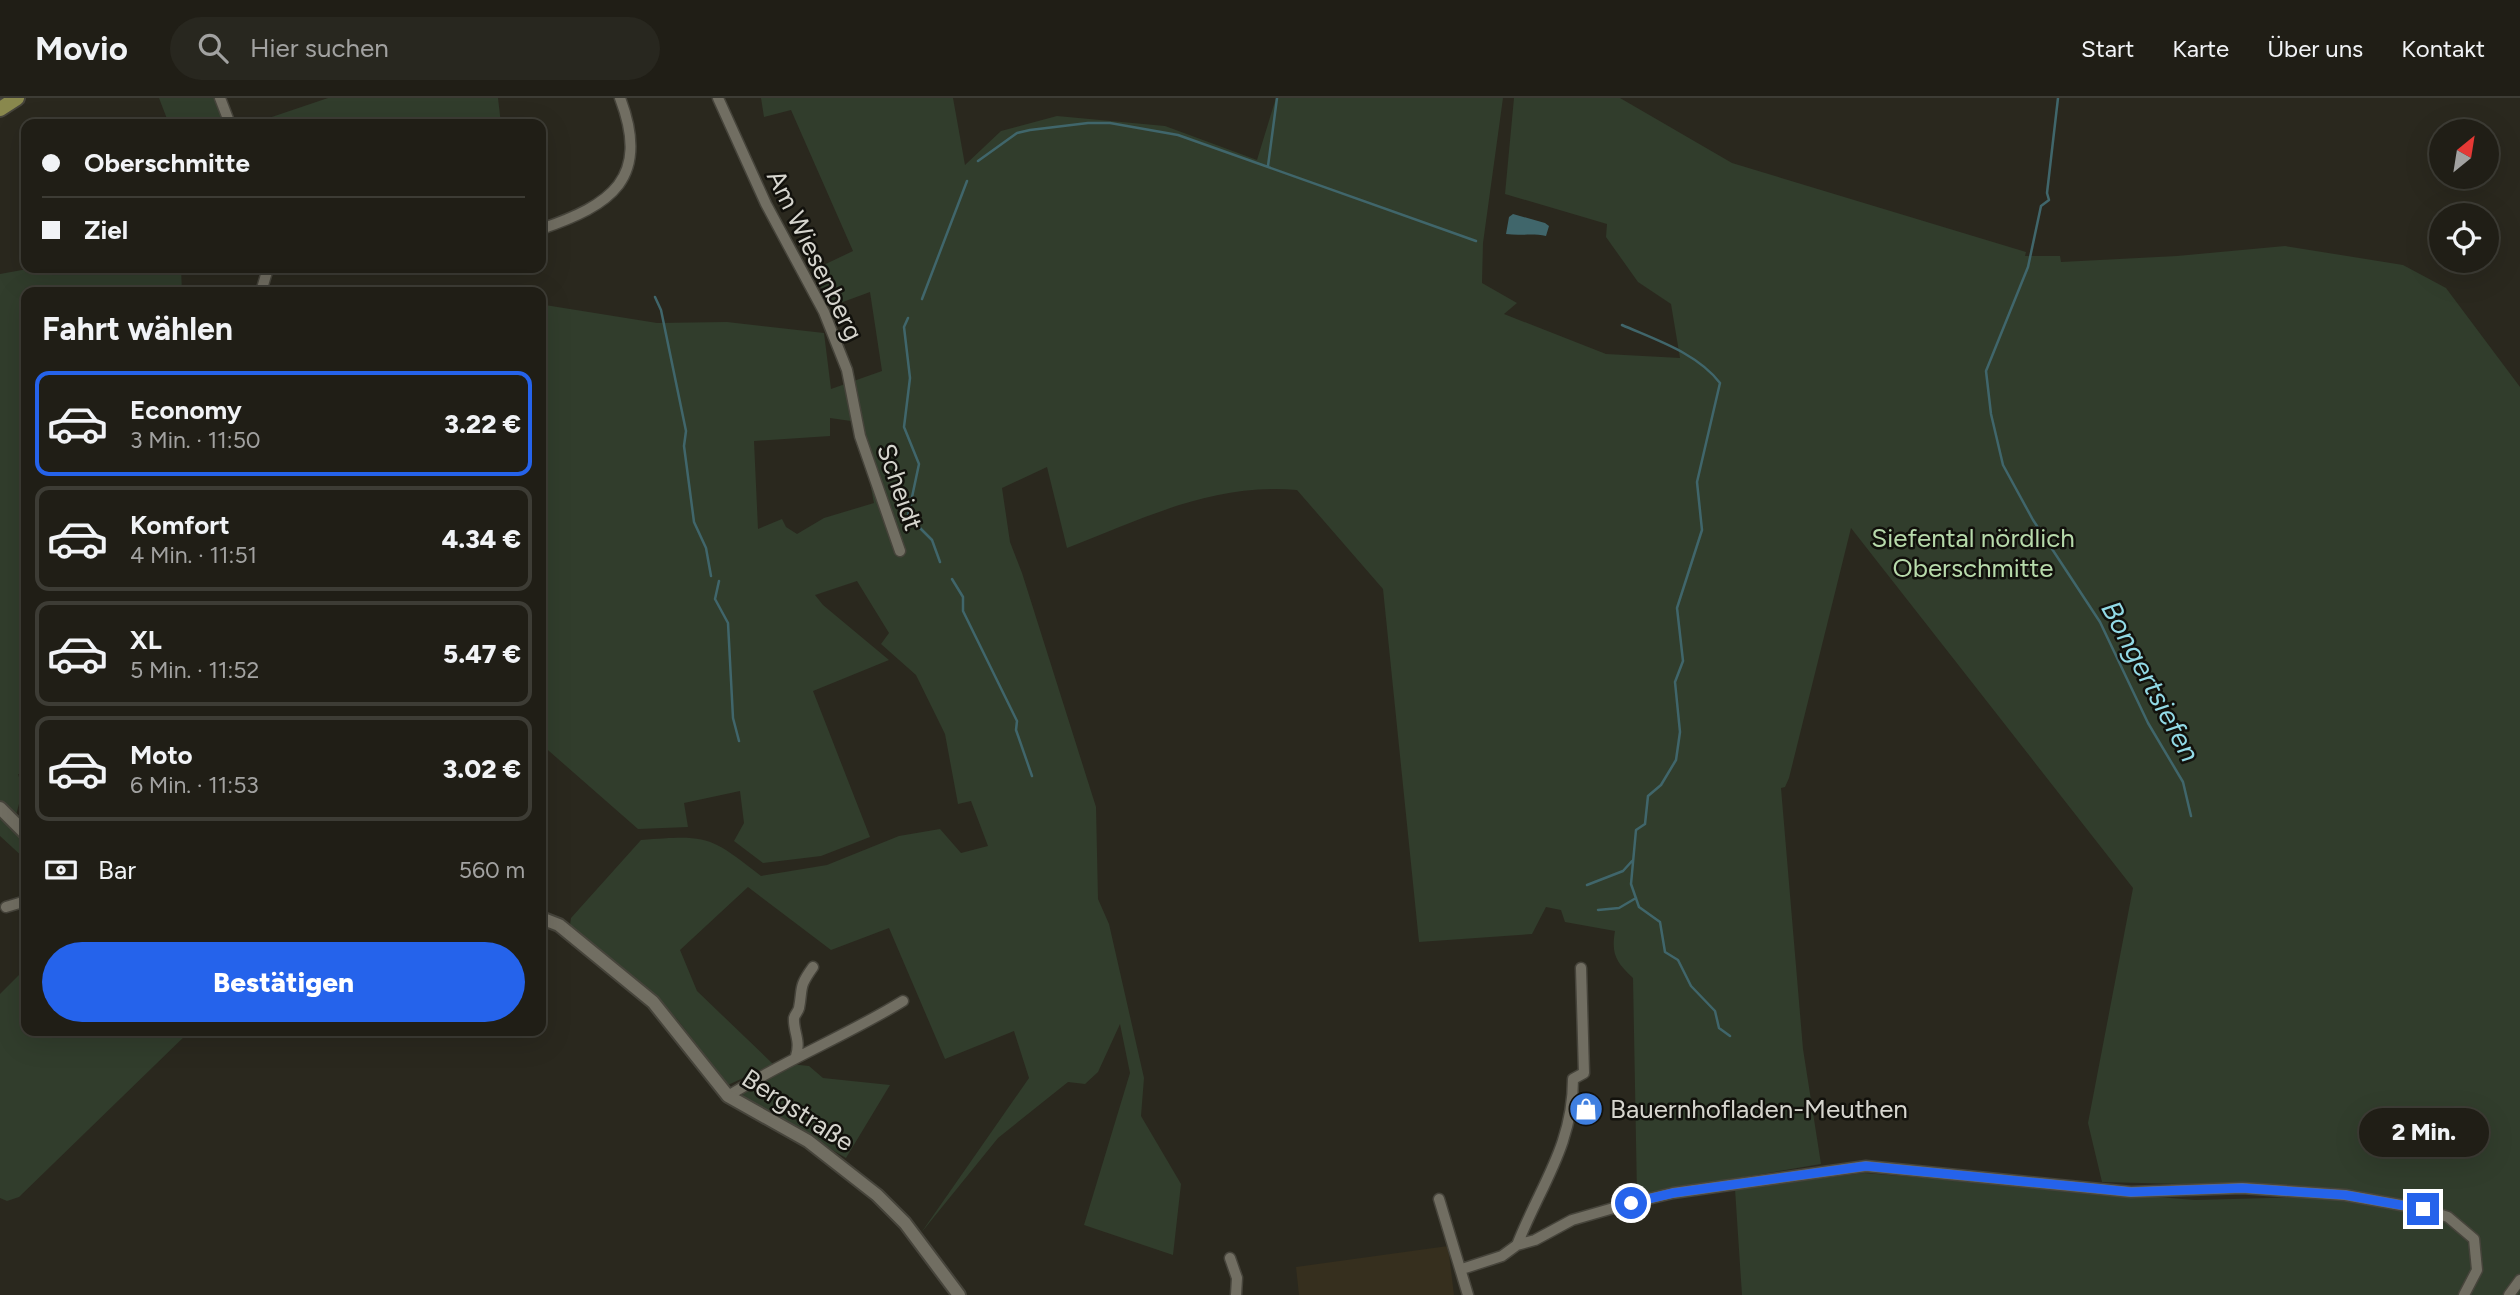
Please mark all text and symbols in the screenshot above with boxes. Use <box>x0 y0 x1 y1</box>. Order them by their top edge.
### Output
search box <box>170 17 660 80</box>
text: Movio <box>35 29 128 68</box>
icon: search <box>194 29 232 67</box>
text: Hier suchen <box>250 32 389 64</box>
text: Start <box>2081 34 2134 63</box>
text: Karte <box>2172 34 2229 63</box>
text: Über uns <box>2267 34 2363 63</box>
text: Kontakt <box>2401 34 2485 63</box>
north arrow <box>2429 119 2499 189</box>
map controls <box>2429 119 2499 273</box>
text: Oberschmitte <box>84 147 250 179</box>
street label: Am Wiesenberg <box>760 165 870 345</box>
button: locate <box>2429 203 2499 273</box>
text: Ziel <box>84 214 128 246</box>
text: Fahrt wählen <box>42 310 233 348</box>
icon: car <box>46 392 109 455</box>
text: Economy <box>130 394 242 426</box>
text: 3.22 € <box>444 408 521 440</box>
text: 3 Min. · 11:50 <box>130 426 261 454</box>
street label: Scheidt <box>870 439 930 535</box>
icon: car <box>46 507 109 570</box>
text: Komfort <box>130 509 230 541</box>
park label: Siefental nördlich Oberschmitte <box>1871 522 2075 584</box>
text: 4.34 € <box>442 523 521 555</box>
text: 4 Min. · 11:51 <box>130 541 257 569</box>
water label: Bongertsiefen <box>2094 595 2208 767</box>
icon: car <box>46 622 109 685</box>
text: XL <box>130 624 162 656</box>
text: 5.47 € <box>443 638 521 670</box>
text: 5 Min. · 11:52 <box>130 656 259 684</box>
icon: car <box>46 737 109 800</box>
text: Moto <box>130 739 193 771</box>
text: 3.02 € <box>443 753 521 785</box>
text: 6 Min. · 11:53 <box>130 771 259 799</box>
icon: cash <box>42 851 80 889</box>
text: Bar <box>98 854 136 886</box>
text: 560 m <box>459 856 525 884</box>
button: Bestätigen <box>42 942 525 1022</box>
street label: Bergstraße <box>736 1062 860 1158</box>
shop icon: Bauernhofladen-Meuthen <box>1567 1090 1605 1128</box>
place label: Bauernhofladen-Meuthen <box>1610 1093 1908 1125</box>
callout: 2 Min. <box>2358 1108 2488 1156</box>
text: 2 Min. <box>2392 1118 2456 1146</box>
route start <box>1615 1187 1647 1219</box>
route end <box>2407 1193 2439 1225</box>

